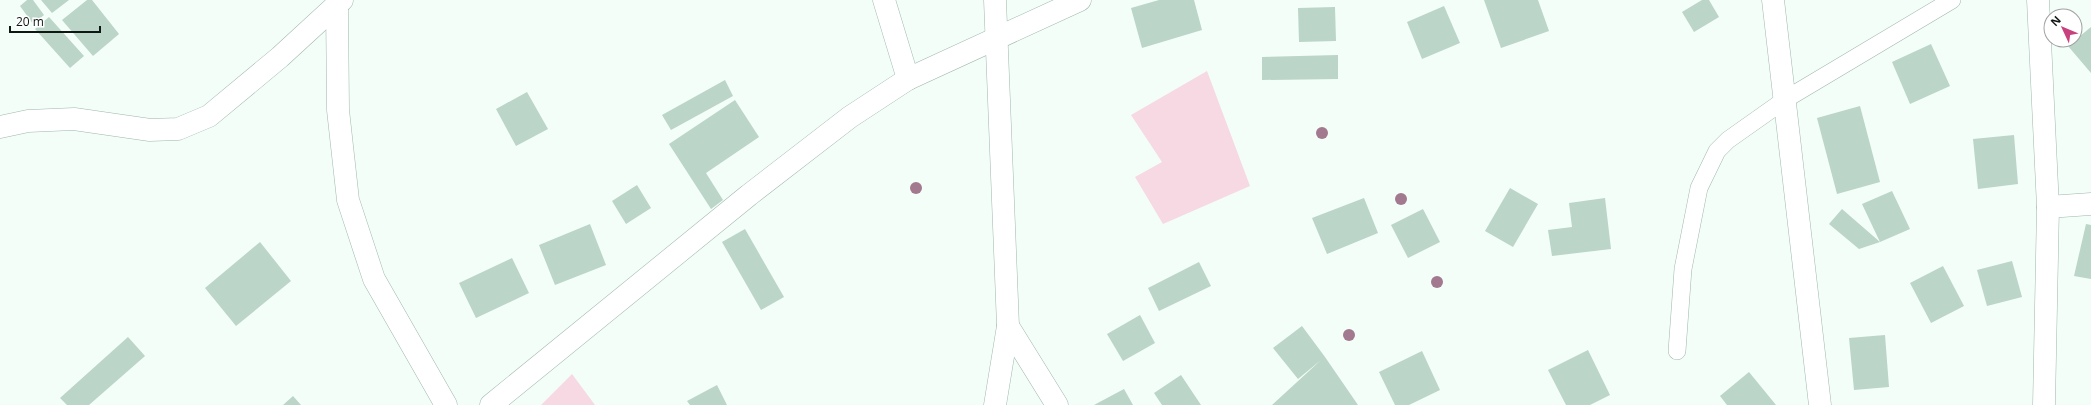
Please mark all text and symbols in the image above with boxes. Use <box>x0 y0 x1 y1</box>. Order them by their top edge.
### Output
scale bar <box>10 8 100 34</box>
north arrow <box>2043 8 2083 48</box>
text: N <box>2047 12 2064 29</box>
text: 20 m <box>16 13 44 30</box>

